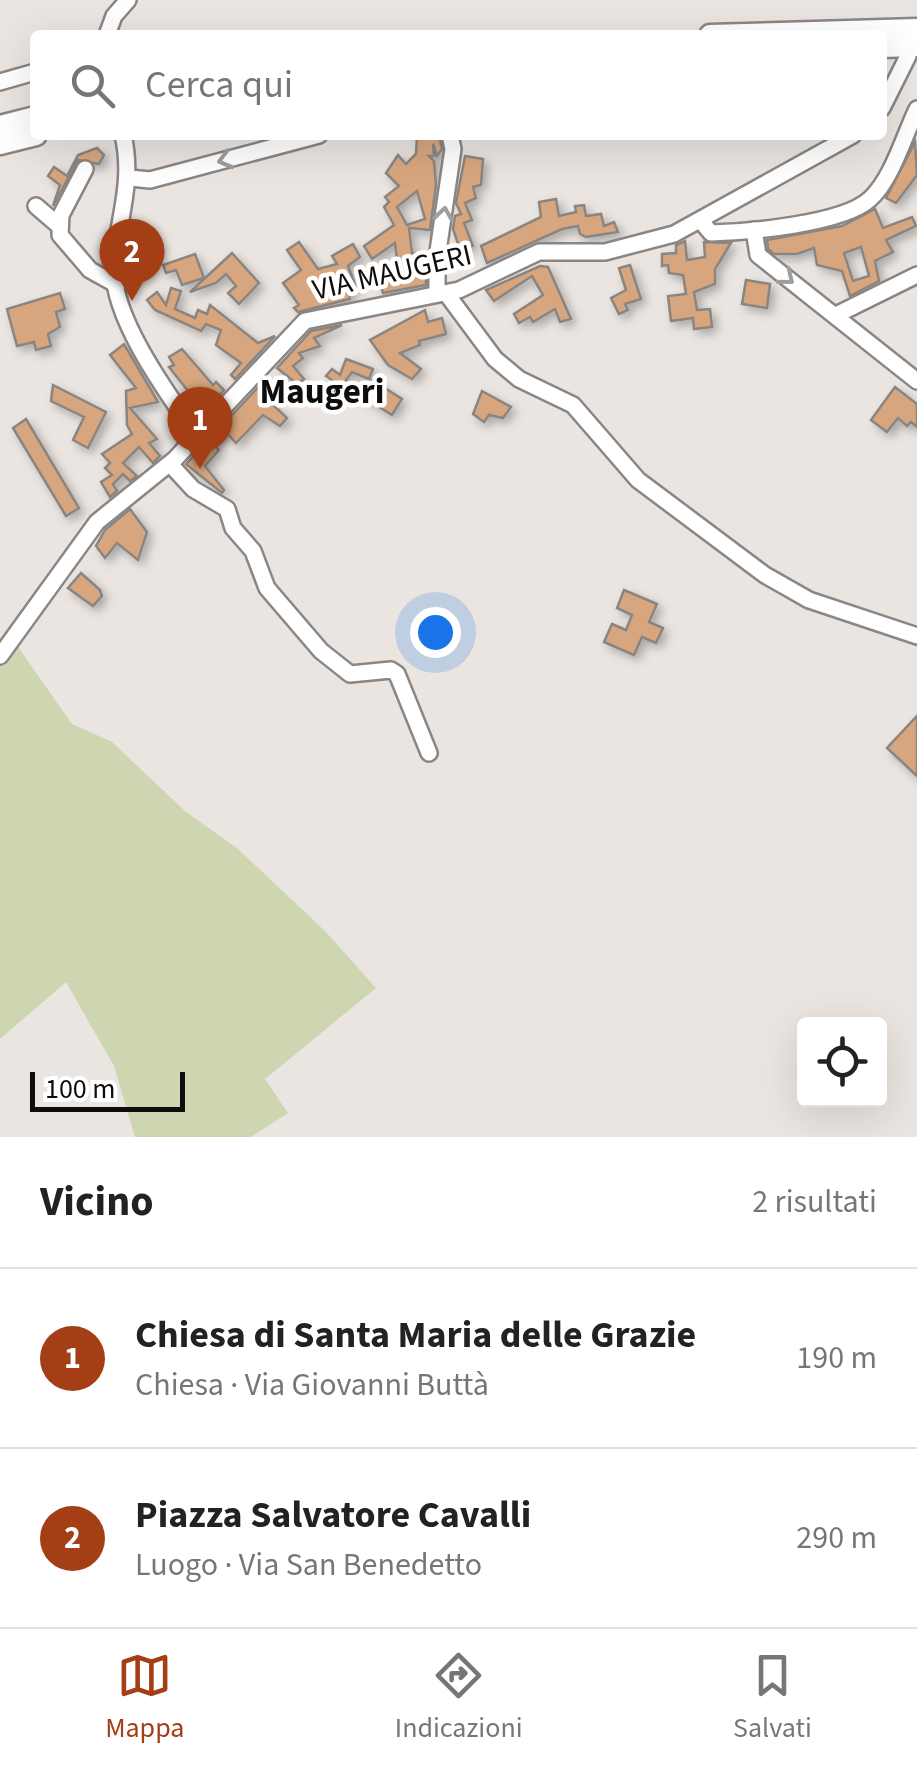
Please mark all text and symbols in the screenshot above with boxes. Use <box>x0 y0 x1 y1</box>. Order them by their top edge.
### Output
search box <box>30 30 887 140</box>
icon: search <box>65 58 120 113</box>
text: Cerca qui <box>145 58 293 112</box>
one-way arrow <box>217 148 234 169</box>
one-way arrow <box>433 206 454 223</box>
pin: 2 <box>100 218 164 301</box>
street label: VIA MAUGERI <box>308 233 476 312</box>
one-way arrow <box>775 266 793 284</box>
district label: Maugeri <box>260 367 384 417</box>
pin: 1 <box>168 386 232 469</box>
your location <box>410 607 461 658</box>
map controls <box>797 1017 887 1107</box>
button: locate <box>797 1017 887 1107</box>
scale bar <box>30 1067 185 1112</box>
text: 100 m <box>45 1069 116 1109</box>
text: Vicino <box>40 1172 154 1232</box>
text: 2 risultati <box>752 1179 877 1225</box>
text: Chiesa di Santa Maria delle Grazie <box>135 1308 696 1362</box>
text: 1 <box>64 1335 81 1381</box>
text: 190 m <box>796 1335 877 1381</box>
text: Chiesa · Via Giovanni Buttà <box>135 1362 489 1408</box>
text: Piazza Salvatore Cavalli <box>135 1488 531 1542</box>
text: 2 <box>64 1515 81 1561</box>
text: 290 m <box>796 1515 877 1561</box>
text: Luogo · Via San Benedetto <box>135 1542 482 1588</box>
tab: Mappa <box>105 1648 184 1748</box>
tab: Indicazioni <box>395 1648 523 1748</box>
tab: Salvati <box>733 1648 812 1748</box>

